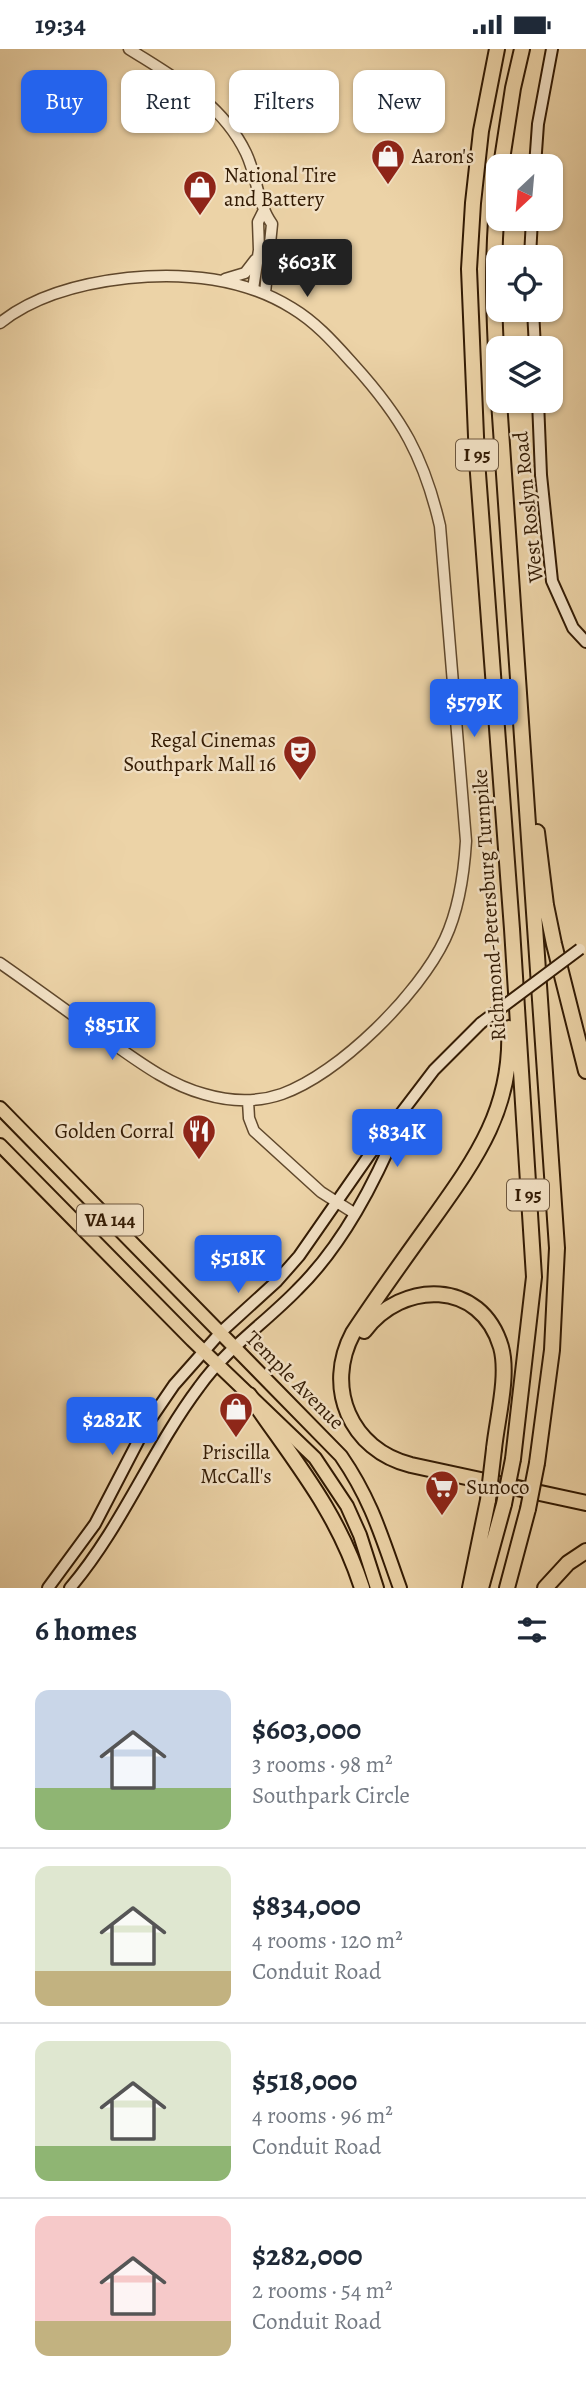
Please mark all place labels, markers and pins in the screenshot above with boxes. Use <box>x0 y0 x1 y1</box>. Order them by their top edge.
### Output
shop icon: Aaron's <box>369 137 407 186</box>
place label: Aaron's <box>411 142 474 170</box>
place label: National Tire and Battery <box>224 161 336 213</box>
shop icon: National Tire and Battery <box>181 168 219 217</box>
pin: $603K <box>258 239 356 299</box>
pin: $579K <box>425 679 523 739</box>
place label: Regal Cinemas Southpark Mall 16 <box>123 726 276 778</box>
theatre icon: Regal Cinemas Southpark Mall 16 <box>281 733 319 782</box>
pin: $851K <box>63 1003 161 1062</box>
pin: $834K <box>348 1109 446 1169</box>
restaurant icon: Golden Corral <box>180 1112 218 1161</box>
place label: Golden Corral <box>55 1117 174 1145</box>
pin: $518K <box>189 1235 287 1295</box>
shop icon: Priscilla McCall's <box>217 1390 255 1439</box>
pin: $282K <box>63 1397 161 1457</box>
place label: Priscilla McCall's <box>200 1438 272 1490</box>
supermarket icon: Sunoco <box>423 1468 461 1517</box>
place label: Sunoco <box>466 1473 530 1501</box>

